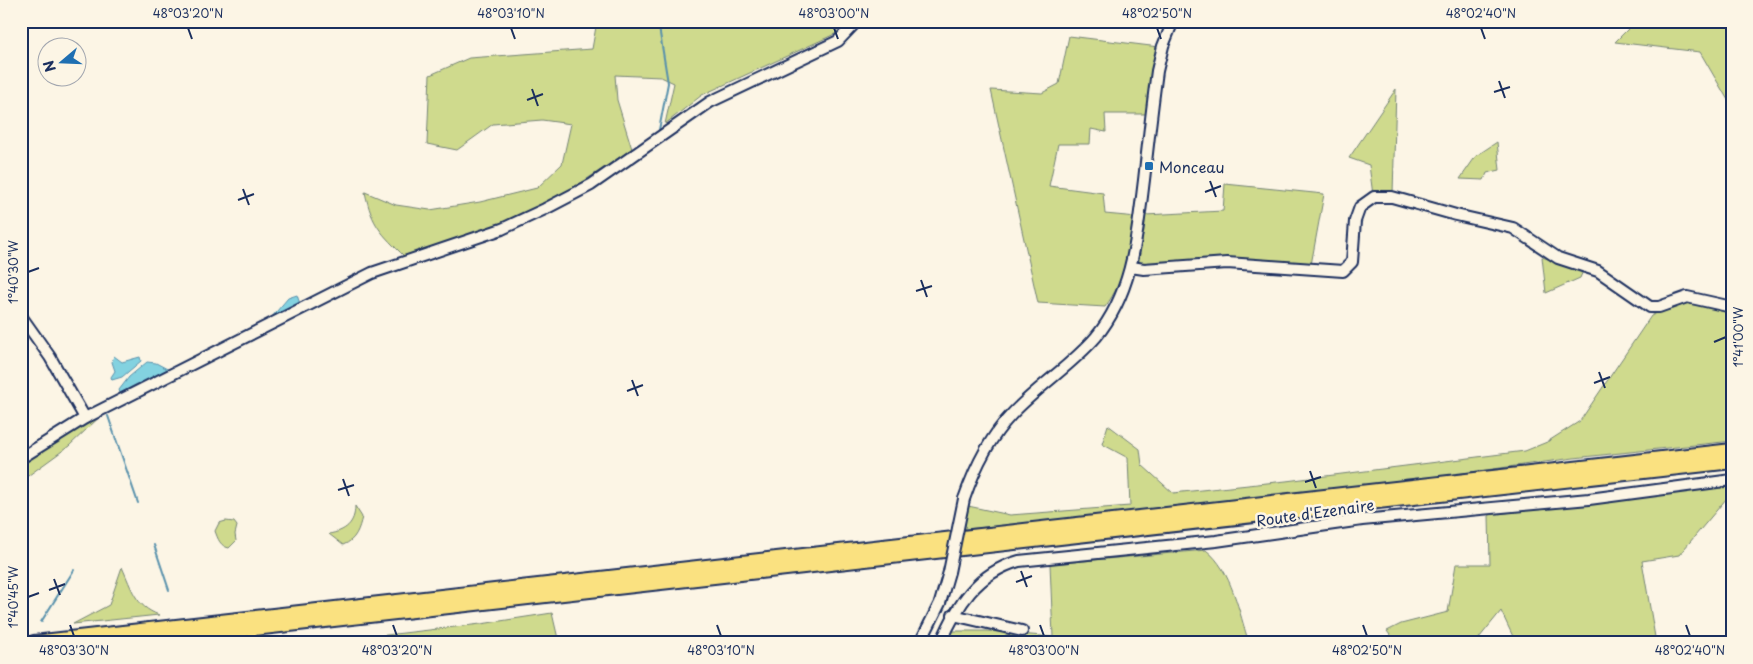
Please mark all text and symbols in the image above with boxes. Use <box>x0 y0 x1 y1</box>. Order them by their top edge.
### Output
text: 48°03'20"N <box>153 4 223 22</box>
text: 48°03'10"N <box>477 4 545 22</box>
text: 48°03'00"N <box>799 4 869 22</box>
text: 48°02'50"N <box>1122 4 1192 22</box>
text: 48°02'40"N <box>1446 4 1516 22</box>
north arrow <box>38 38 88 88</box>
text: N <box>38 58 61 75</box>
place label: Monceau <box>1159 155 1225 178</box>
marker: Monceau <box>1143 160 1155 172</box>
text: 1°40'30"W <box>4 239 22 304</box>
text: 1°41'00"W <box>1729 306 1747 367</box>
street label: Route d'Ezenaire <box>1254 492 1376 532</box>
text: 1°40'45"W <box>4 565 22 628</box>
text: 48°03'30"N <box>39 641 109 659</box>
text: 48°03'20"N <box>362 641 432 659</box>
text: 48°03'10"N <box>687 641 755 659</box>
text: 48°03'00"N <box>1009 641 1079 659</box>
text: 48°02'50"N <box>1332 641 1402 659</box>
text: 48°02'40"N <box>1655 641 1725 659</box>

